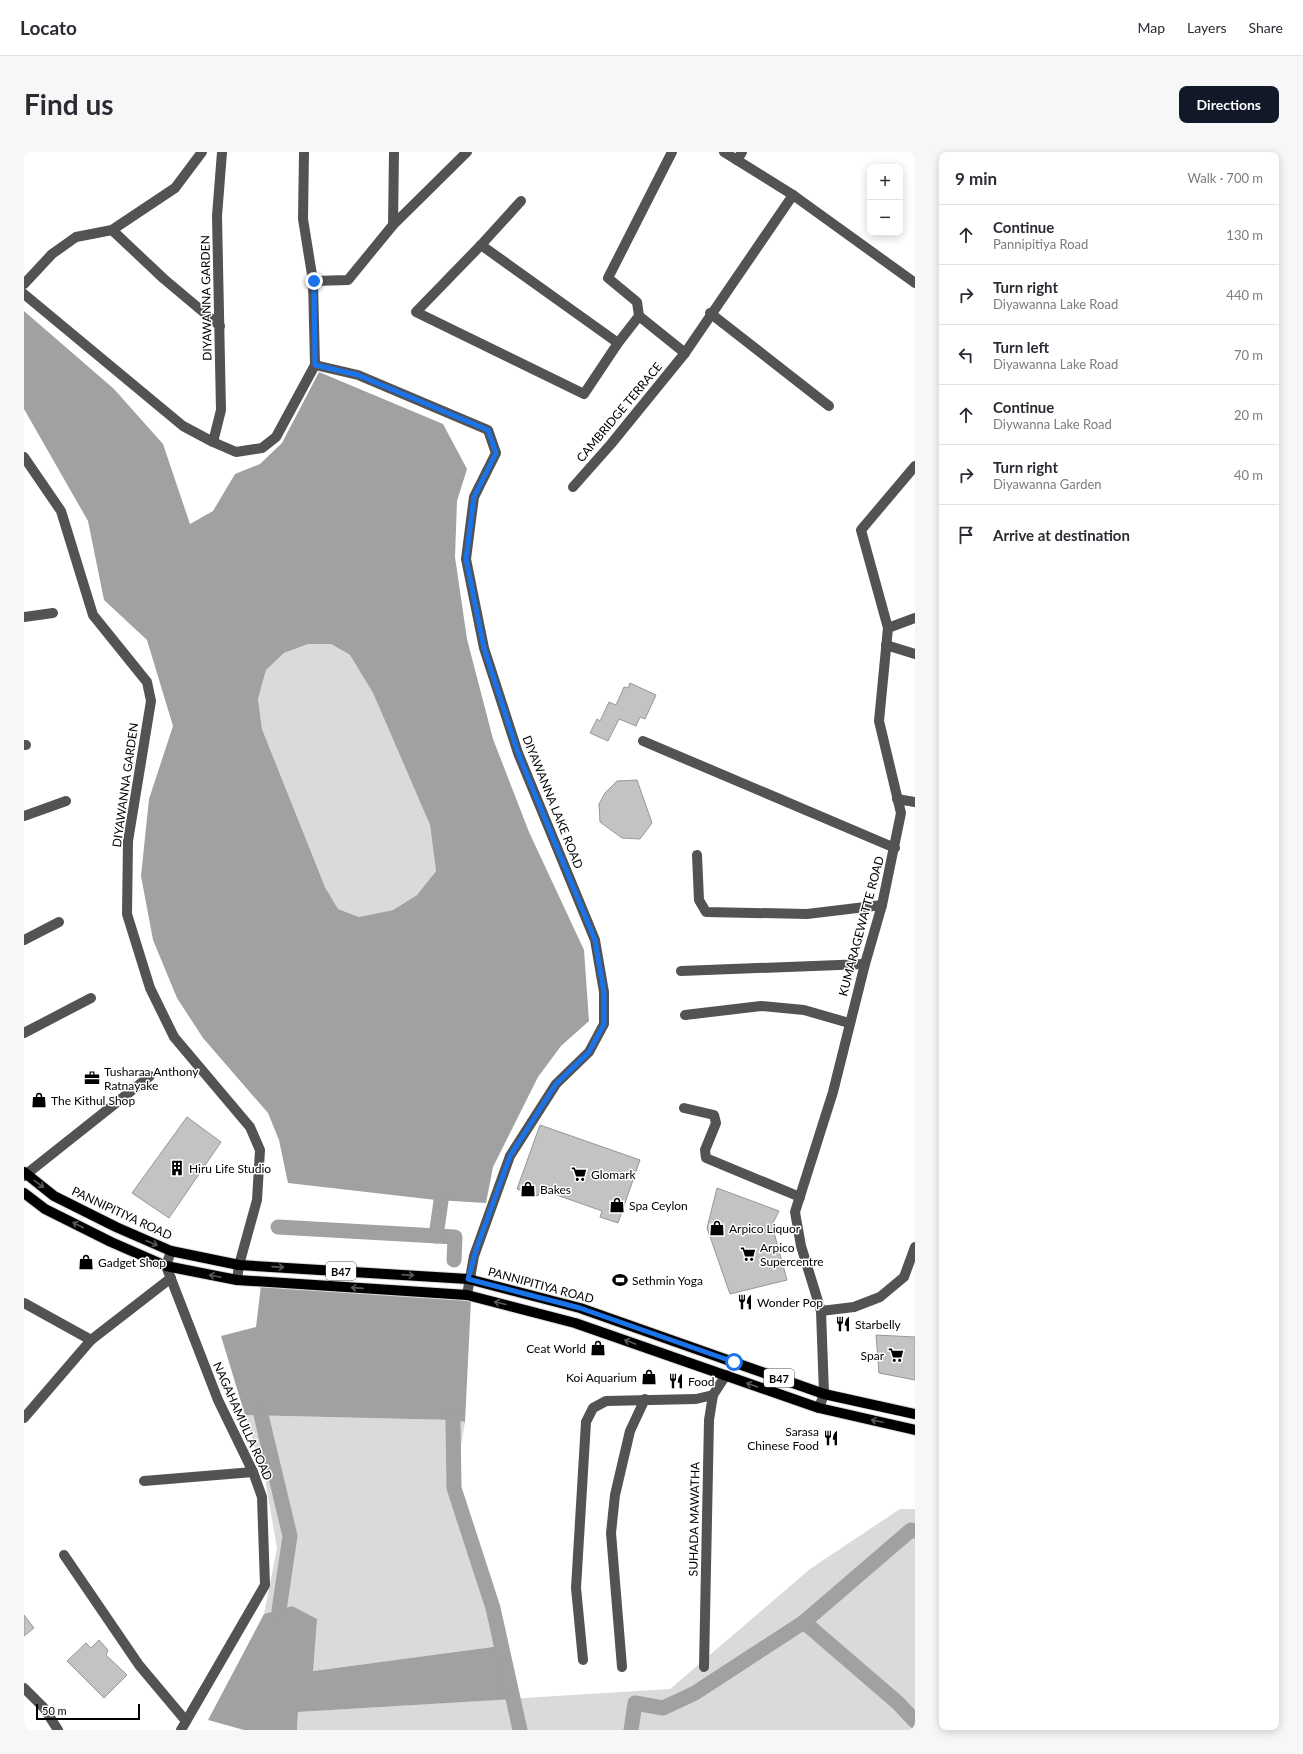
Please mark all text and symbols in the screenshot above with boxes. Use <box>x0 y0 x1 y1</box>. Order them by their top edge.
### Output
text: Locato <box>20 16 77 39</box>
text: Map <box>1137 19 1165 36</box>
text: Layers <box>1187 19 1227 36</box>
text: Share <box>1249 19 1283 36</box>
button: Directions <box>1179 86 1279 123</box>
text: Find us <box>24 87 114 121</box>
map controls <box>867 164 903 236</box>
button: + <box>867 164 903 200</box>
text: 9 min <box>955 168 997 189</box>
text: Walk · 700 m <box>1187 170 1263 186</box>
button: − <box>867 200 903 236</box>
text: Continue <box>993 218 1054 236</box>
icon: ahead <box>955 224 977 246</box>
text: 130 m <box>1226 227 1263 243</box>
street label: DIYAWANNA GARDEN <box>197 235 215 361</box>
text: Pannipitiya Road <box>993 236 1088 252</box>
route end <box>305 272 323 290</box>
text: Turn right <box>993 278 1058 296</box>
icon: right <box>955 284 977 306</box>
text: 440 m <box>1226 287 1263 303</box>
text: Diyawanna Lake Road <box>993 296 1118 312</box>
text: Turn left <box>993 338 1049 356</box>
icon: left <box>955 344 977 366</box>
text: 70 m <box>1234 347 1263 363</box>
text: Diyawanna Lake Road <box>993 356 1118 372</box>
street label: CAMBRIDGE TERRACE <box>573 359 665 465</box>
text: Continue <box>993 398 1054 416</box>
icon: ahead <box>955 404 977 426</box>
text: 20 m <box>1234 407 1263 423</box>
text: Diywanna Lake Road <box>993 416 1112 432</box>
text: Turn right <box>993 458 1058 476</box>
icon: right <box>955 464 977 486</box>
text: 40 m <box>1234 467 1263 483</box>
text: Diyawanna Garden <box>993 476 1102 492</box>
icon: arrive <box>955 524 977 546</box>
text: Arrive at destination <box>993 526 1130 544</box>
street label: DIYAWANNA GARDEN <box>109 722 141 848</box>
street label: DIYAWANNA LAKE ROAD <box>519 733 587 871</box>
street label: KUMARAGEWATTE ROAD <box>835 854 887 998</box>
place label: Tusharaa Anthony Ratnayake <box>104 1064 199 1093</box>
office icon: Tusharaa Anthony Ratnayake <box>83 1069 101 1087</box>
shop icon: The Kithul Shop <box>30 1091 48 1109</box>
place label: The Kithul Shop <box>51 1093 135 1108</box>
building icon: Hiru Life Studio <box>168 1159 186 1177</box>
place label: Hiru Life Studio <box>189 1161 271 1176</box>
supermarket icon: Glomark <box>570 1165 588 1183</box>
place label: Glomark <box>591 1167 637 1182</box>
one-way arrow <box>33 1180 44 1189</box>
shop icon: Bakes <box>519 1180 537 1198</box>
place label: Bakes <box>540 1182 571 1197</box>
street label: PANNIPITIYA ROAD <box>69 1183 175 1243</box>
shop icon: Spa Ceylon <box>608 1196 626 1214</box>
place label: Spa Ceylon <box>629 1198 688 1213</box>
shop icon: Arpico Liquor <box>708 1219 726 1237</box>
one-way arrow <box>72 1221 84 1228</box>
place label: Arpico Liquor <box>729 1221 801 1236</box>
one-way arrow <box>146 1240 158 1247</box>
place label: Arpico Supercentre <box>760 1240 824 1269</box>
supermarket icon: Arpico Supercentre <box>739 1245 757 1263</box>
shop icon: Gadget Shop <box>77 1253 95 1271</box>
place label: Gadget Shop <box>98 1255 166 1270</box>
road number: B47 <box>326 1262 356 1280</box>
one-way arrow <box>271 1264 284 1271</box>
street label: PANNIPITIYA ROAD <box>486 1264 596 1306</box>
one-way arrow <box>209 1271 222 1279</box>
sports icon: Sethmin Yoga <box>611 1271 629 1289</box>
one-way arrow <box>401 1272 414 1279</box>
place label: Sethmin Yoga <box>632 1273 703 1288</box>
one-way arrow <box>351 1284 364 1291</box>
restaurant icon: Wonder Pop <box>736 1293 754 1311</box>
place label: Wonder Pop <box>757 1295 823 1310</box>
one-way arrow <box>494 1299 507 1307</box>
restaurant icon: Starbelly <box>834 1315 852 1333</box>
place label: Starbelly <box>855 1317 902 1332</box>
one-way arrow <box>623 1338 636 1345</box>
shop icon: Ceat World <box>589 1339 607 1357</box>
place label: Ceat World <box>526 1341 586 1356</box>
supermarket icon: Spar <box>887 1346 905 1364</box>
place label: Spar <box>861 1348 885 1363</box>
route start <box>725 1353 743 1371</box>
street label: NAGAHAMULLA ROAD <box>210 1359 276 1483</box>
shop icon: Koi Aquarium <box>640 1368 658 1386</box>
road number: B47 <box>764 1369 794 1387</box>
place label: Koi Aquarium <box>566 1370 637 1385</box>
restaurant icon: Food <box>667 1372 685 1390</box>
place label: Food <box>688 1374 715 1389</box>
one-way arrow <box>747 1380 759 1388</box>
one-way arrow <box>871 1417 884 1425</box>
place label: Sarasa Chinese Food <box>747 1424 819 1453</box>
restaurant icon: Sarasa Chinese Food <box>822 1429 840 1447</box>
street label: SUHADA MAWATHA <box>686 1461 703 1576</box>
scale bar <box>36 1702 140 1721</box>
text: 50 m <box>42 1704 67 1717</box>

